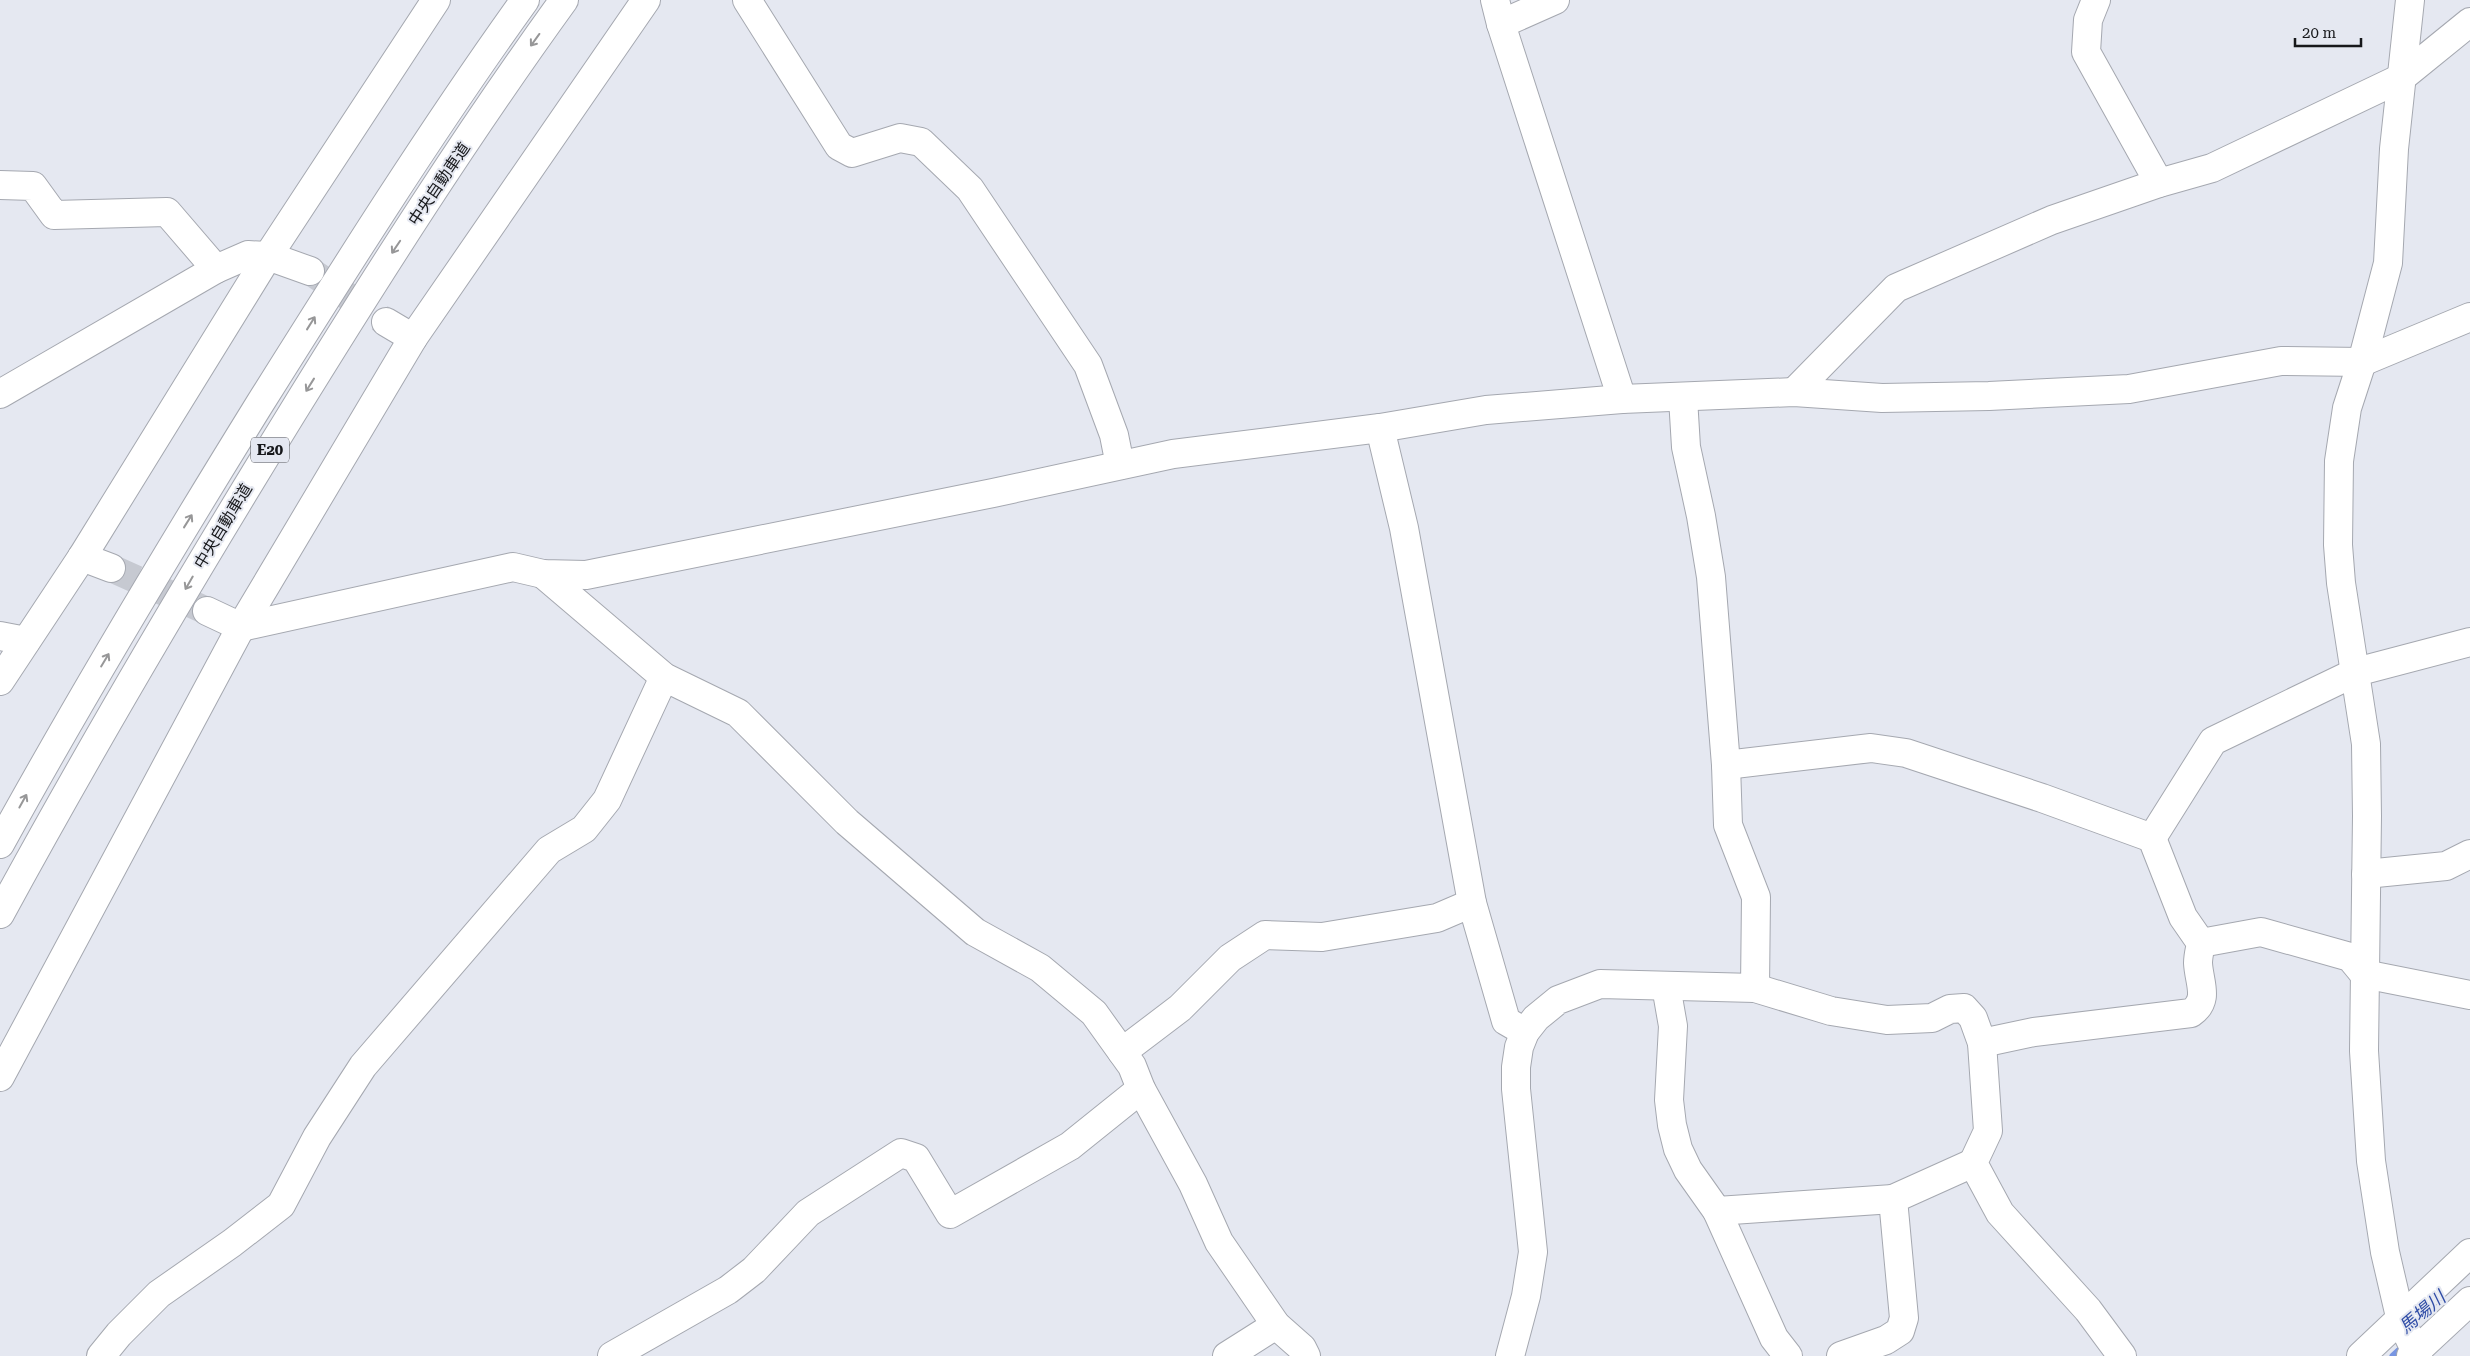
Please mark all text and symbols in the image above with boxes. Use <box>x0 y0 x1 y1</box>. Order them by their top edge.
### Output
scale bar <box>2295 15 2361 47</box>
text: 20 m <box>2302 24 2337 42</box>
one-way arrow <box>530 32 540 46</box>
street label: 中央自動車道 <box>404 139 474 229</box>
one-way arrow <box>391 240 401 254</box>
one-way arrow <box>305 316 316 330</box>
one-way arrow <box>304 377 314 391</box>
road number: E20 <box>251 438 289 462</box>
street label: 中央自動車道 <box>190 480 256 572</box>
one-way arrow <box>183 514 193 528</box>
one-way arrow <box>183 576 193 590</box>
one-way arrow <box>101 654 111 668</box>
one-way arrow <box>19 794 29 809</box>
water label: 馬場川 <box>2395 1285 2451 1337</box>

